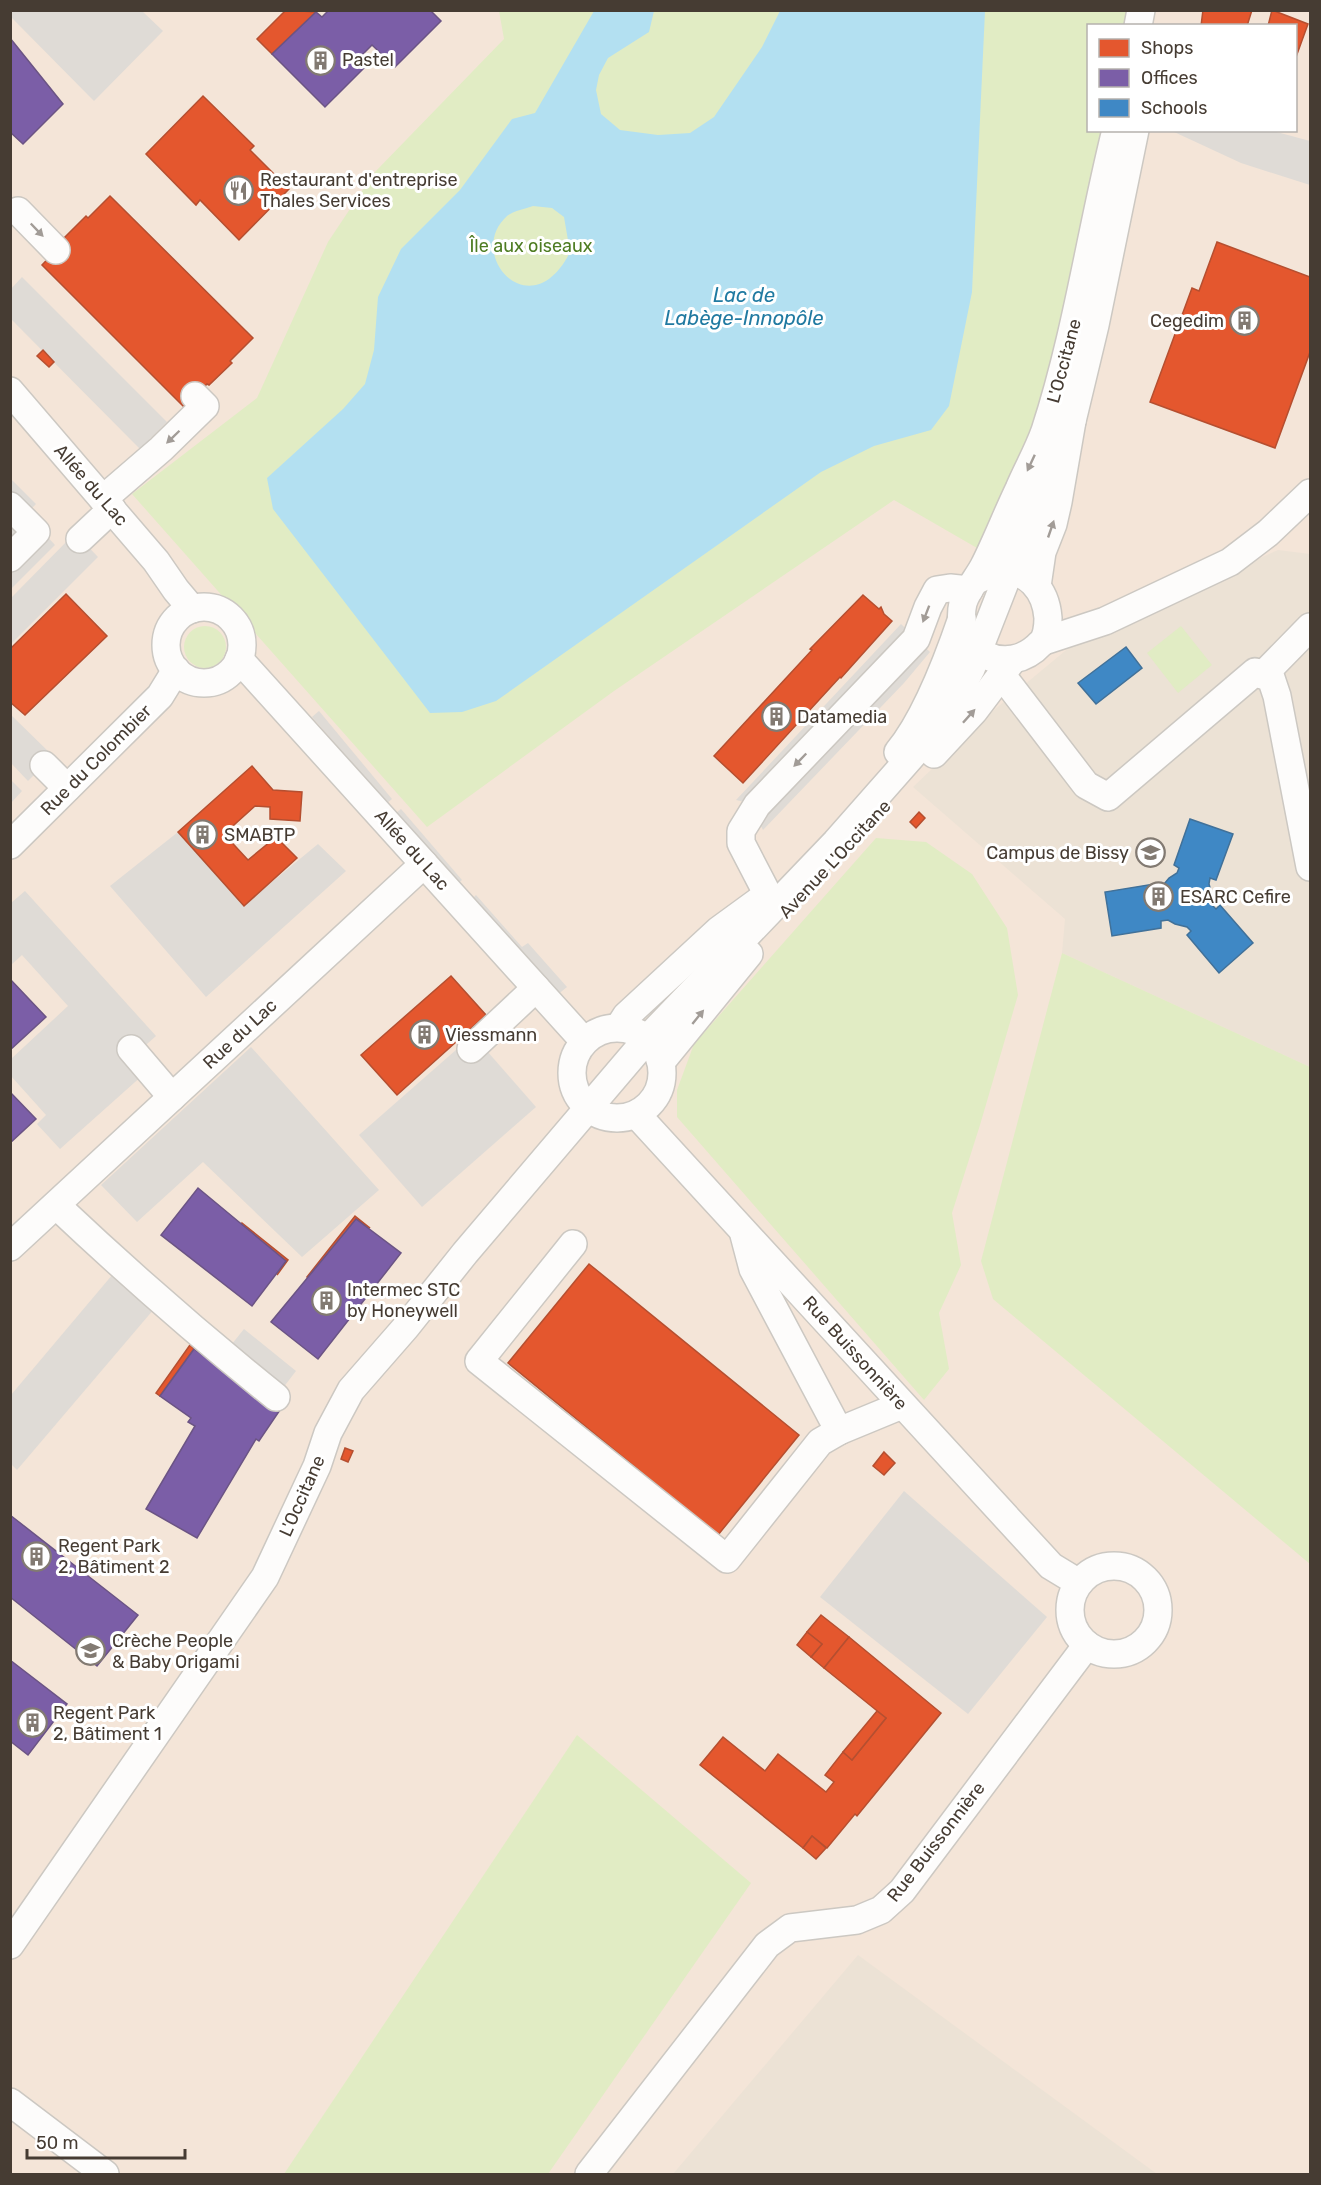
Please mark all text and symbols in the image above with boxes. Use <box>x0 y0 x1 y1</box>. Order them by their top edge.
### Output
legend <box>1087 24 1297 132</box>
text: Shops <box>1141 37 1193 59</box>
building icon: Pastel <box>305 44 337 76</box>
place label: Pastel <box>342 49 394 71</box>
text: Offices <box>1141 67 1198 89</box>
text: Schools <box>1141 97 1207 119</box>
place label: Restaurant d'entreprise Thales Services <box>260 169 458 212</box>
restaurant icon: Restaurant d'entreprise Thales Services <box>223 174 255 206</box>
one-way arrow <box>30 223 44 237</box>
park label: Île aux oiseaux <box>468 235 593 257</box>
water label: Lac de Labège-Innopôle <box>665 283 823 330</box>
building icon: Cegedim <box>1229 305 1261 337</box>
place label: Cegedim <box>1150 310 1224 332</box>
street label: L'Occitane <box>1042 316 1086 406</box>
one-way arrow <box>166 430 181 443</box>
street label: Allée du Lac <box>49 440 133 531</box>
one-way arrow <box>1026 454 1035 471</box>
one-way arrow <box>1046 520 1056 538</box>
one-way arrow <box>920 605 930 623</box>
street label: Rue du Colombier <box>36 700 156 820</box>
building icon: Datamedia <box>760 701 792 733</box>
place label: Datamedia <box>797 706 887 728</box>
one-way arrow <box>962 709 975 724</box>
one-way arrow <box>793 753 807 767</box>
street label: Avenue L'Occitane <box>774 795 896 923</box>
street label: Allée du Lac <box>370 805 454 895</box>
building icon: SMABTP <box>187 819 219 851</box>
place label: SMABTP <box>224 824 295 846</box>
school or university icon: Campus de Bissy <box>1134 837 1166 869</box>
place label: Campus de Bissy <box>986 842 1129 864</box>
building icon: ESARC Cefire <box>1143 881 1175 913</box>
place label: ESARC Cefire <box>1180 886 1291 908</box>
street label: Rue du Lac <box>198 994 282 1074</box>
one-way arrow <box>691 1009 704 1025</box>
building icon: Viessmann <box>408 1019 440 1051</box>
place label: Viessmann <box>445 1024 537 1046</box>
place label: Intermec STC by Honeywell <box>347 1279 460 1322</box>
building icon: Intermec STC by Honeywell <box>310 1284 342 1316</box>
street label: Rue Buissonnière <box>798 1291 912 1415</box>
street label: L'Occitane <box>274 1452 330 1540</box>
place label: Regent Park 2, Bâtiment 2 <box>58 1535 170 1578</box>
building icon: Regent Park 2, Bâtiment 2 <box>21 1540 53 1572</box>
place label: Crèche People & Baby Origami <box>112 1630 240 1673</box>
school or university icon: Crèche People & Baby Origami <box>75 1635 107 1667</box>
place label: Regent Park 2, Bâtiment 1 <box>53 1702 162 1745</box>
building icon: Regent Park 2, Bâtiment 1 <box>16 1707 48 1739</box>
street label: Rue Buissonnière <box>882 1778 990 1906</box>
scale bar <box>27 2122 184 2160</box>
text: 50 m <box>36 2132 79 2154</box>

